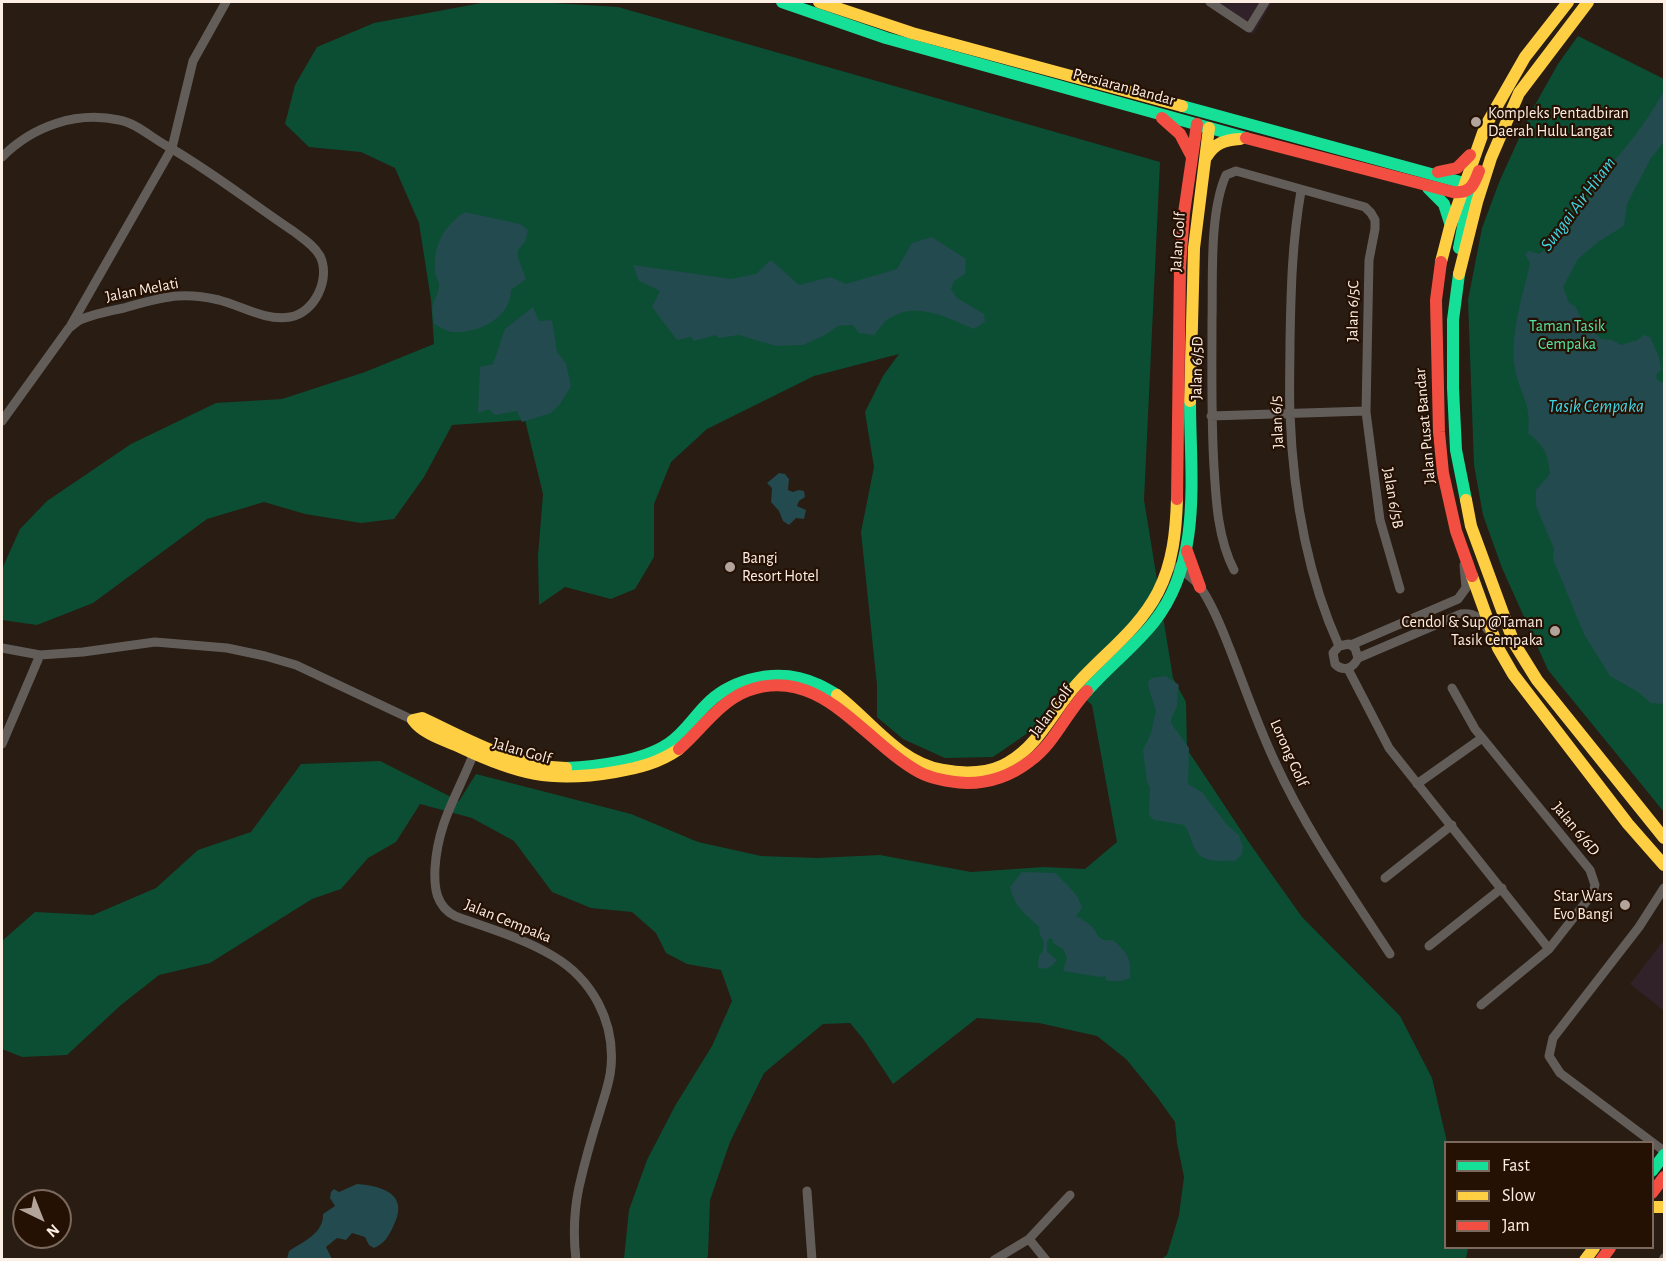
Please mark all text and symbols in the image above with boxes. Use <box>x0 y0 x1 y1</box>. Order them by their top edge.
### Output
street label: Persiaran Bandar <box>1071 64 1177 110</box>
place label: Kompleks Pentadbiran Daerah Hulu Langat <box>1488 103 1629 141</box>
marker: Kompleks Pentadbiran Daerah Hulu Langat <box>1469 115 1483 129</box>
water label: Sungai Air Hitam <box>1536 153 1620 255</box>
street label: Jalan Golf <box>1166 211 1190 273</box>
street label: Jalan Melati <box>104 274 180 306</box>
street label: Jalan 6/5C <box>1343 280 1363 342</box>
park label: Taman Tasik Cempaka <box>1529 316 1605 354</box>
street label: Jalan 6/5D <box>1187 336 1207 400</box>
street label: Jalan Pusat Bandar <box>1410 367 1440 485</box>
street label: Jalan 6/5 <box>1266 395 1288 449</box>
water label: Tasik Cempaka <box>1548 396 1644 418</box>
street label: Jalan 6/5B <box>1378 466 1408 530</box>
place label: Bangi Resort Hotel <box>742 548 819 586</box>
marker: Bangi Resort Hotel <box>723 560 737 574</box>
place label: Cendol & Sup @Taman Tasik Cempaka <box>1402 612 1543 650</box>
marker: Cendol & Sup @Taman Tasik Cempaka <box>1548 624 1562 638</box>
street label: Jalan Golf <box>1025 681 1077 741</box>
street label: Lorong Golf <box>1266 716 1312 790</box>
street label: Jalan Golf <box>490 733 554 769</box>
street label: Jalan 6/6D <box>1548 798 1604 860</box>
place label: Star Wars Evo Bangi <box>1553 886 1613 924</box>
street label: Jalan Cempaka <box>462 895 554 947</box>
marker: Star Wars Evo Bangi <box>1618 898 1632 912</box>
legend <box>1444 1141 1654 1249</box>
text: Fast <box>1502 1157 1530 1175</box>
text: Slow <box>1502 1187 1535 1205</box>
north arrow <box>12 1189 72 1249</box>
text: Jam <box>1502 1217 1530 1235</box>
text: N <box>43 1221 62 1240</box>

